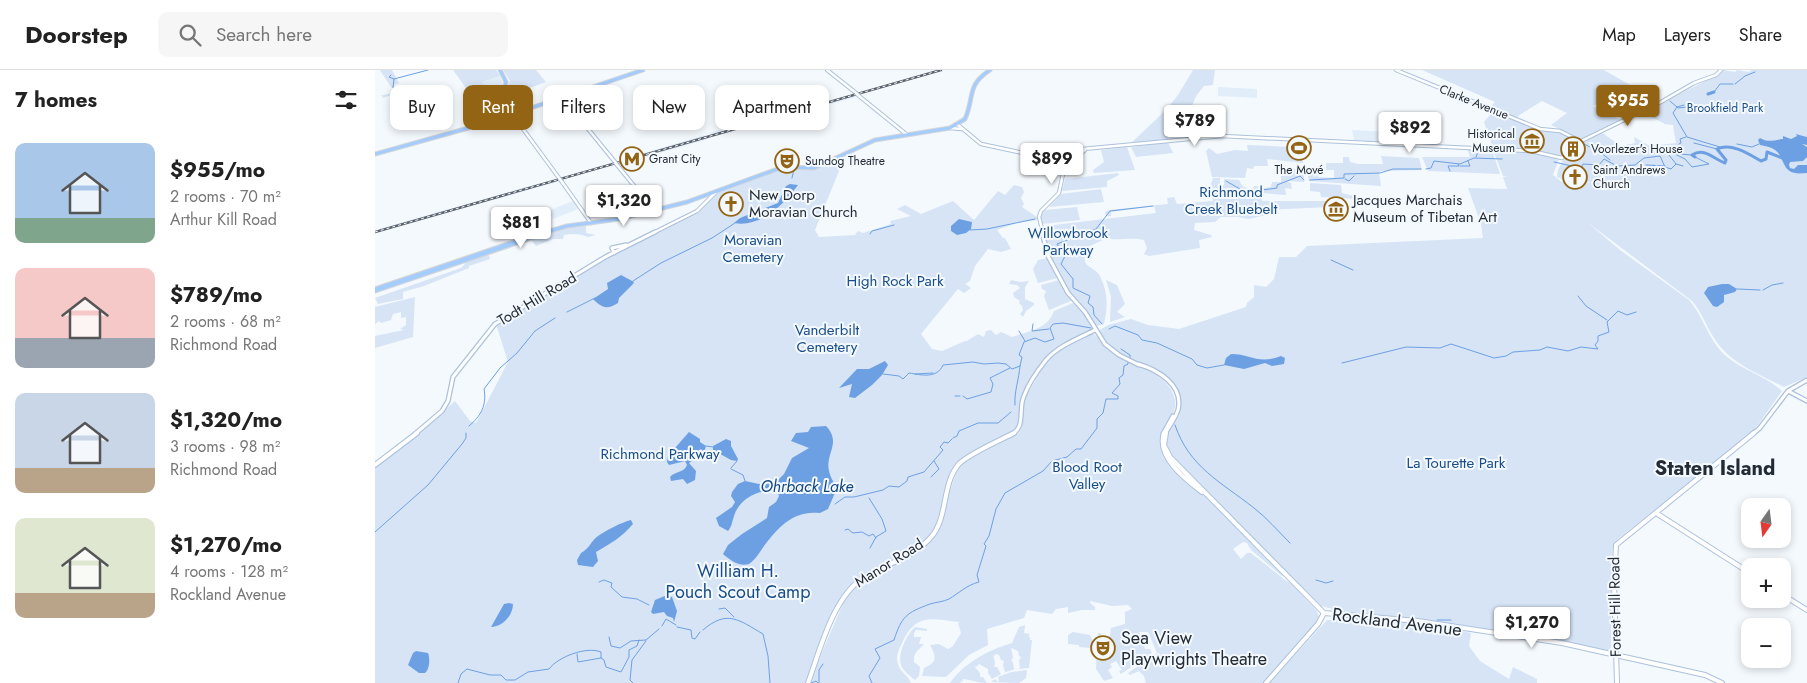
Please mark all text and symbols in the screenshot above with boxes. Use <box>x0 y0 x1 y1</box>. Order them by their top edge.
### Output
search box <box>158 12 508 57</box>
text: Doorstep <box>25 17 128 52</box>
icon: search <box>176 21 204 49</box>
text: Search here <box>216 21 312 48</box>
text: Map <box>1602 22 1636 48</box>
text: Layers <box>1664 22 1711 48</box>
text: Share <box>1739 22 1782 48</box>
street label: Clarke Avenue <box>1437 80 1511 124</box>
text: 7 homes <box>15 85 97 115</box>
chip: Buy <box>390 85 453 130</box>
chip: Rent <box>463 85 533 130</box>
chip: Filters <box>543 85 623 130</box>
chip: New <box>633 85 705 130</box>
chip: Apartment <box>715 85 829 130</box>
pin: $955 <box>1598 85 1658 127</box>
icon: filters <box>332 86 360 114</box>
text: $955 <box>1607 89 1649 112</box>
park label: Brookfield Park <box>1687 99 1764 117</box>
pin: $789 <box>1165 104 1225 147</box>
text: $789 <box>1175 109 1215 132</box>
pin: $892 <box>1380 112 1440 154</box>
text: $892 <box>1389 116 1431 139</box>
place label: Historical Museum <box>1468 125 1515 157</box>
museum icon: Historical Museum <box>1519 128 1545 154</box>
sports icon: The Mové <box>1286 135 1312 161</box>
building icon: Voorlezer's House <box>1560 136 1586 162</box>
place label: Voorlezer's House <box>1591 140 1683 158</box>
pin: $899 <box>1022 142 1082 185</box>
metro station icon: Grant City <box>619 146 645 172</box>
text: $899 <box>1031 147 1073 170</box>
theatre icon: Sundog Theatre <box>774 148 800 174</box>
place label: Grant City <box>649 150 701 168</box>
place label: Sundog Theatre <box>805 152 885 170</box>
text: $955/mo <box>170 155 265 185</box>
place label: The Mové <box>1274 161 1324 179</box>
place label: Saint Andrews Church <box>1593 161 1665 193</box>
icon: home <box>55 163 115 223</box>
church icon: Saint Andrews Church <box>1562 164 1588 190</box>
park label: Richmond Creek Bluebelt <box>1185 181 1278 220</box>
pin: $1,320 <box>583 184 665 227</box>
place label: New Dorp Moravian Church <box>749 184 858 223</box>
text: 2 rooms · 70 m² <box>170 185 281 208</box>
text: $1,320 <box>597 189 651 212</box>
place label: Jacques Marchais Museum of Tibetan Art <box>1351 189 1497 228</box>
church icon: New Dorp Moravian Church <box>718 191 744 217</box>
museum icon: Jacques Marchais Museum of Tibetan Art <box>1323 196 1349 222</box>
pin: $881 <box>491 206 551 249</box>
text: Arthur Kill Road <box>170 208 277 231</box>
text: $881 <box>502 211 540 234</box>
park label: Willowbrook Parkway <box>1028 222 1109 261</box>
park label: Moravian Cemetery <box>723 229 784 268</box>
street label: Todt Hill Road <box>493 267 581 331</box>
park label: High Rock Park <box>846 270 944 292</box>
text: $789/mo <box>170 280 262 310</box>
icon: home <box>55 288 115 348</box>
text: 2 rooms · 68 m² <box>170 310 281 333</box>
park label: Vanderbilt Cemetery <box>795 319 860 358</box>
text: Richmond Road <box>170 333 277 356</box>
text: $1,320/mo <box>170 405 282 435</box>
icon: home <box>55 413 115 473</box>
text: 3 rooms · 98 m² <box>170 435 280 458</box>
park label: Richmond Parkway <box>600 443 720 465</box>
park label: La Tourette Park <box>1407 452 1506 474</box>
district label: Staten Island <box>1655 454 1775 483</box>
park label: Blood Root Valley <box>1052 456 1122 495</box>
text: Richmond Road <box>170 458 277 481</box>
water label: Ohrback Lake <box>761 475 853 498</box>
north arrow <box>1741 498 1791 548</box>
map controls <box>1741 498 1791 668</box>
text: $1,270/mo <box>170 530 282 560</box>
street label: Manor Road <box>850 533 928 593</box>
icon: home <box>55 538 115 598</box>
street label: Forest Hill Road <box>1603 557 1627 657</box>
park label: William H. Pouch Scout Camp <box>666 558 810 605</box>
button: + <box>1741 558 1791 608</box>
text: 4 rooms · 128 m² <box>170 560 288 583</box>
text: Rockland Avenue <box>170 583 286 606</box>
street label: Rockland Avenue <box>1331 601 1463 643</box>
pin: $1,270 <box>1491 606 1573 649</box>
text: $1,270 <box>1505 611 1559 634</box>
button: − <box>1741 618 1791 668</box>
place label: Sea View Playwrights Theatre <box>1121 625 1267 672</box>
theatre icon: Sea View Playwrights Theatre <box>1090 635 1116 661</box>

